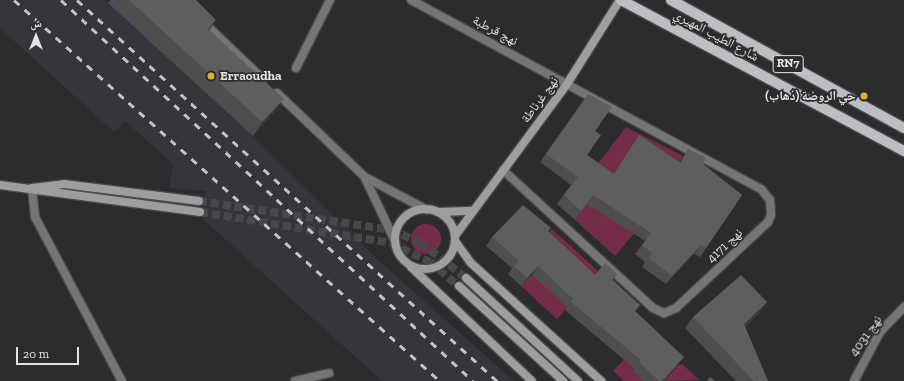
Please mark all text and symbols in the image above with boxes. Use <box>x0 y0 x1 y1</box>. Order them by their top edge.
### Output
street label: شارع الطيب المهيري <box>671 7 761 65</box>
street label: نهج قرطبة <box>470 13 520 49</box>
north arrow <box>16 16 56 56</box>
text: ش <box>30 17 42 30</box>
road number: RN7 <box>772 54 804 74</box>
place label: Erraoudha <box>220 68 282 84</box>
marker: Erraoudha <box>205 70 217 82</box>
street label: نهج غرناطة <box>518 74 562 126</box>
place label: حي الروضة (ذهاب) <box>765 88 856 104</box>
marker: حي الروضة (ذهاب) <box>859 91 869 101</box>
street label: نهج 4171 <box>704 226 746 266</box>
street label: نهج 4031 <box>846 313 886 359</box>
scale bar <box>18 339 81 365</box>
text: 20 m <box>23 347 49 361</box>

